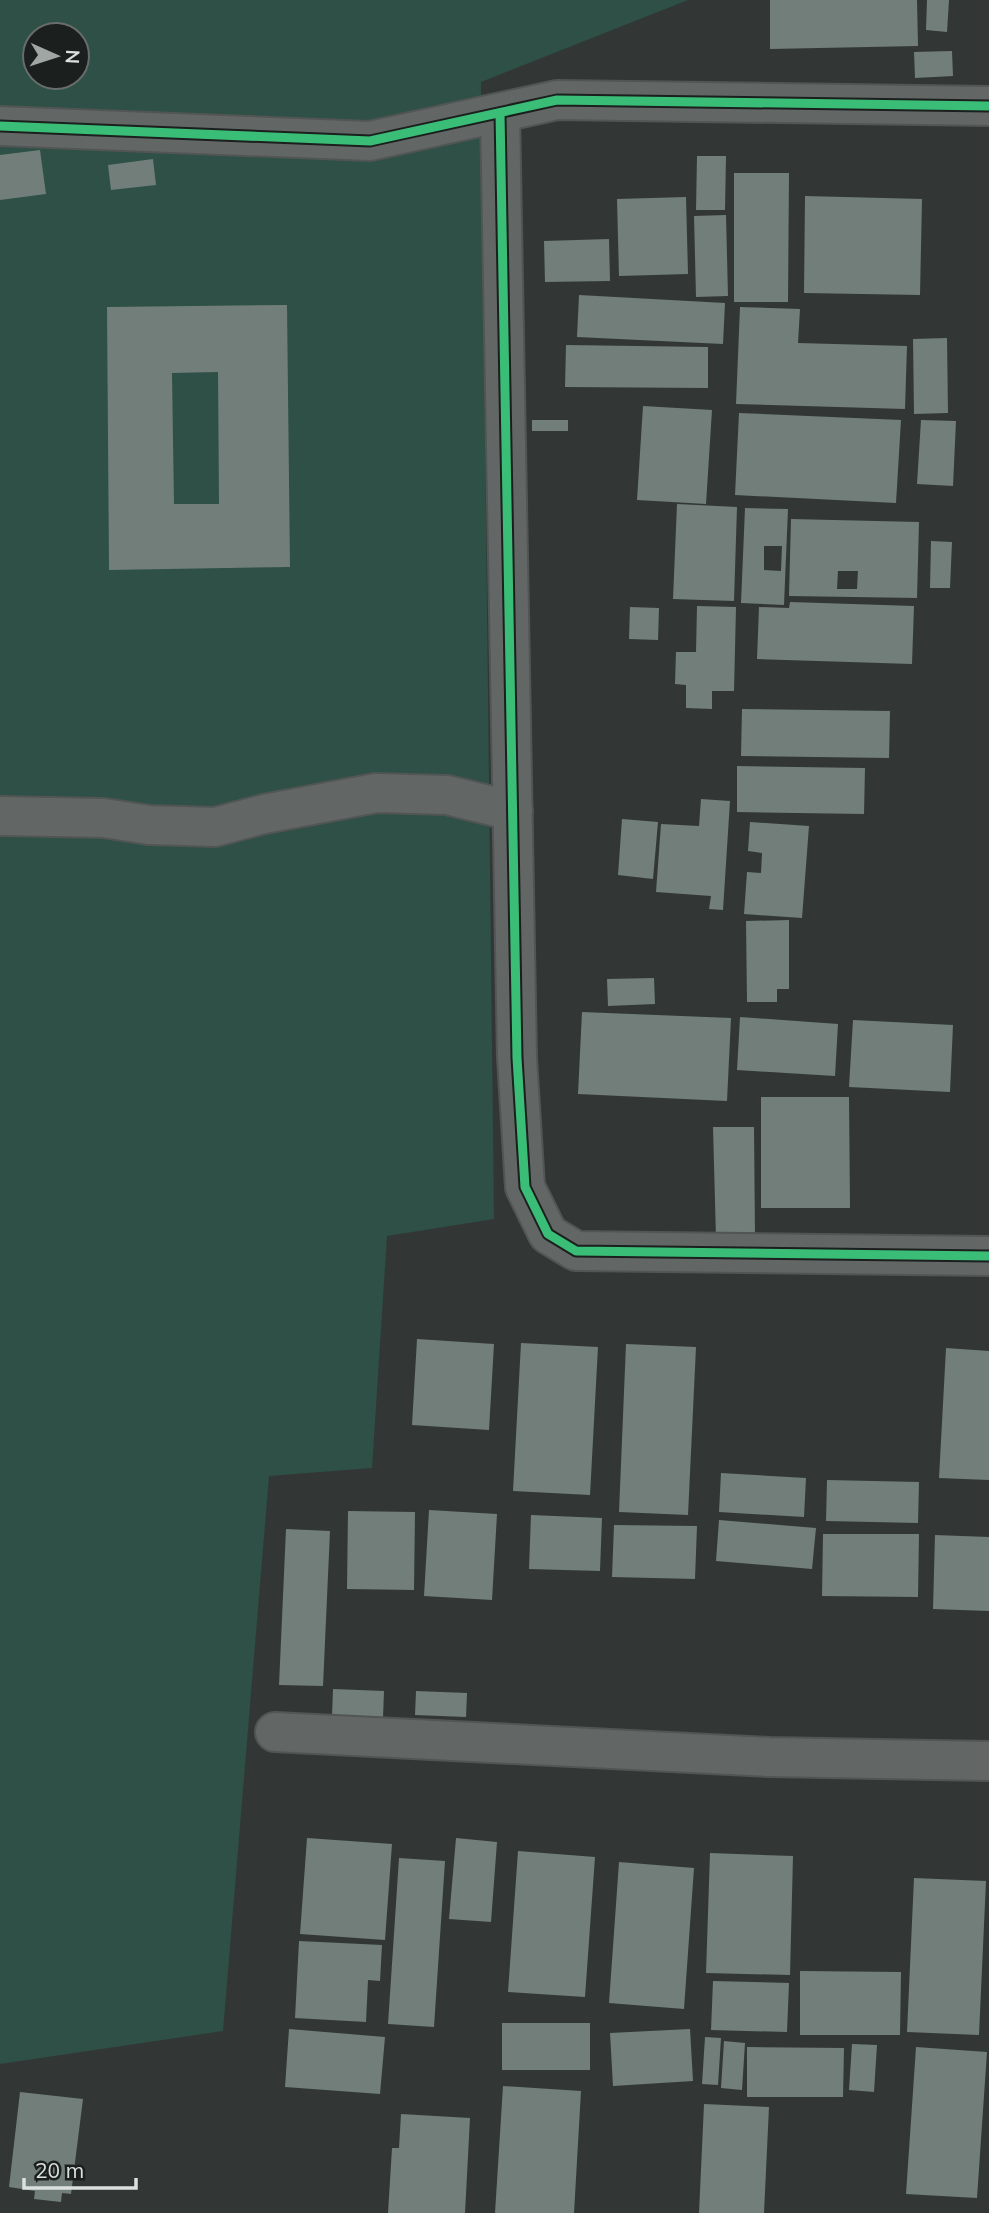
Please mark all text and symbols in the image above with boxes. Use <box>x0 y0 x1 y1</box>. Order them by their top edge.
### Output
north arrow <box>21 21 91 91</box>
text: N <box>61 49 85 65</box>
scale bar <box>24 2146 136 2190</box>
text: 20 m <box>35 2157 84 2183</box>

